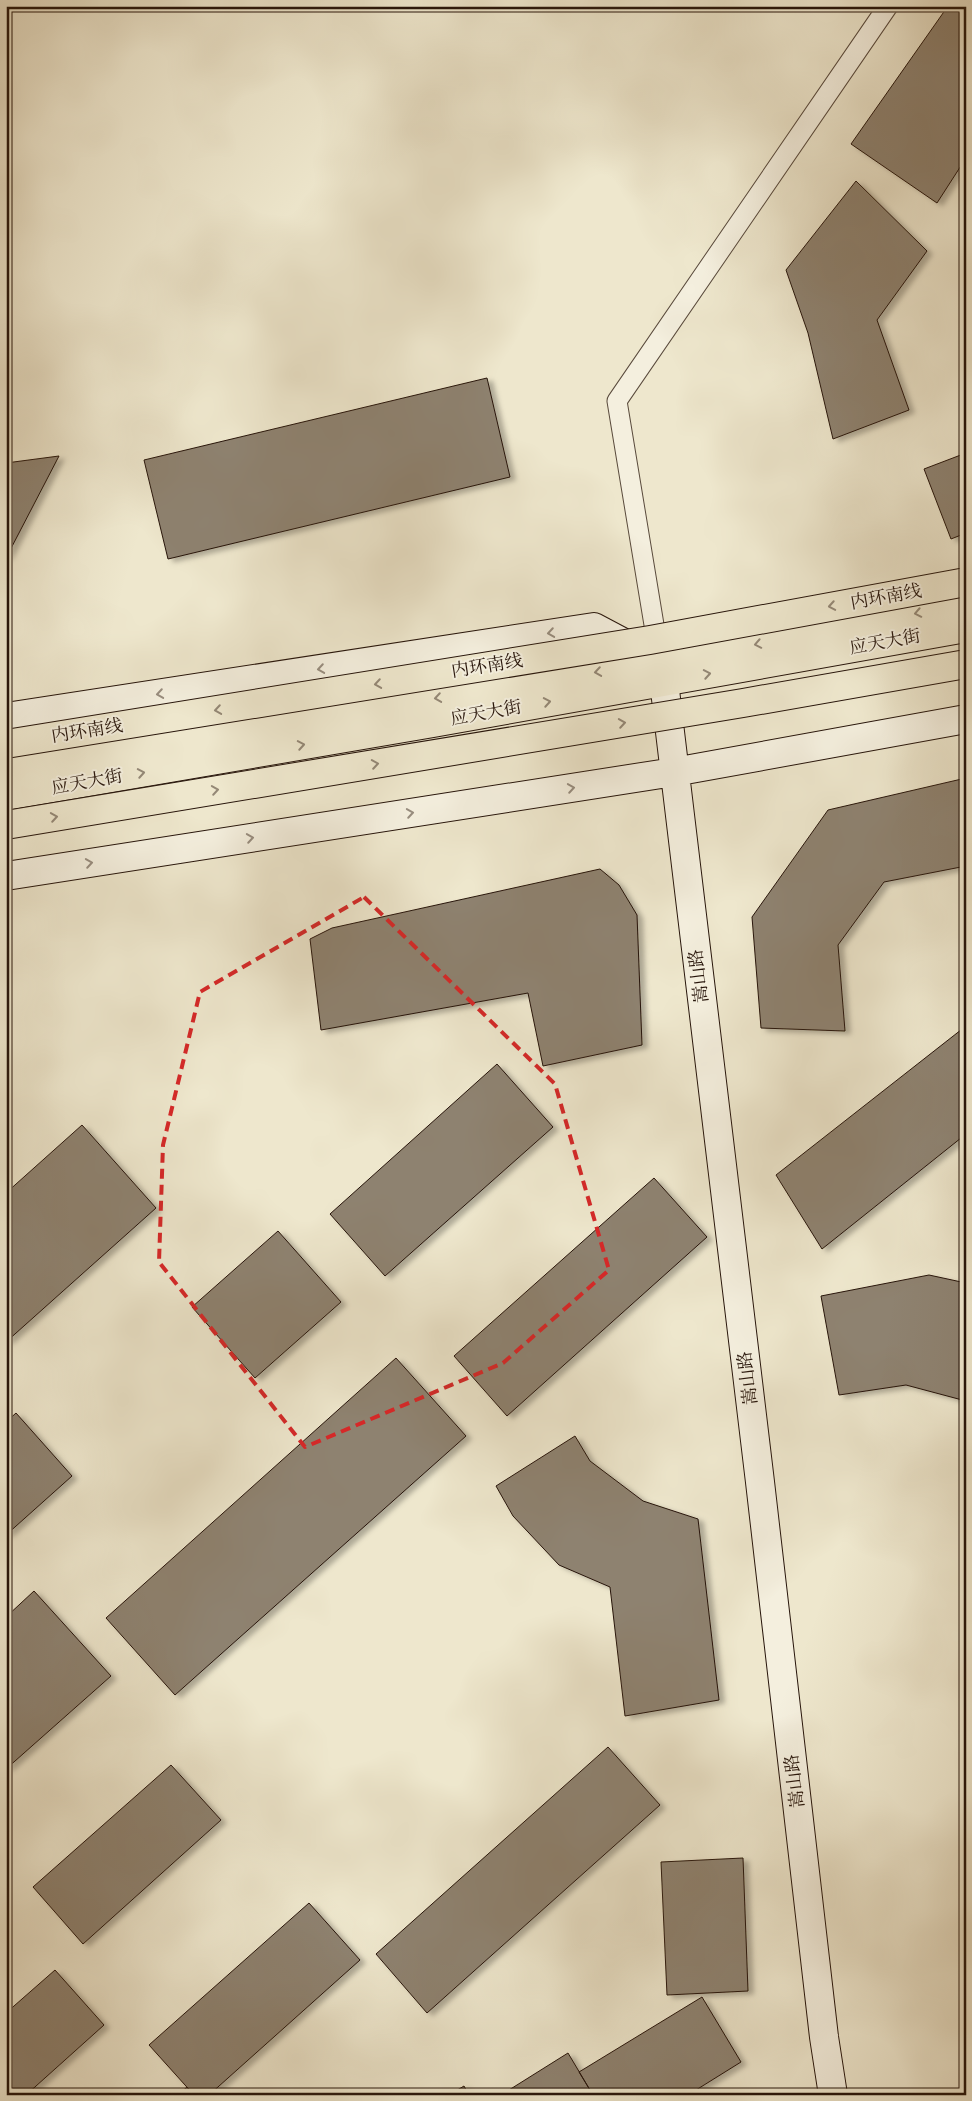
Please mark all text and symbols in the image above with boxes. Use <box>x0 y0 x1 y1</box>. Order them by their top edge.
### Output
street label: 内环南线 <box>849 579 923 615</box>
one-way arrow <box>827 601 836 611</box>
one-way arrow <box>913 607 922 617</box>
street label: 应天大街 <box>848 624 922 660</box>
one-way arrow <box>547 628 555 638</box>
one-way arrow <box>754 638 763 648</box>
street label: 内环南线 <box>450 649 524 683</box>
one-way arrow <box>317 663 325 674</box>
one-way arrow <box>594 667 603 677</box>
one-way arrow <box>703 669 711 679</box>
one-way arrow <box>374 678 383 688</box>
one-way arrow <box>156 688 165 698</box>
one-way arrow <box>434 693 442 703</box>
street label: 应天大街 <box>449 695 523 731</box>
one-way arrow <box>543 698 551 708</box>
one-way arrow <box>214 704 222 714</box>
street label: 内环南线 <box>50 714 124 748</box>
one-way arrow <box>617 719 626 729</box>
one-way arrow <box>296 741 305 751</box>
one-way arrow <box>371 759 379 769</box>
street label: 应天大街 <box>50 764 124 800</box>
one-way arrow <box>136 768 145 778</box>
one-way arrow <box>567 783 575 794</box>
one-way arrow <box>210 786 219 796</box>
one-way arrow <box>406 808 414 819</box>
one-way arrow <box>50 812 59 822</box>
one-way arrow <box>246 833 254 844</box>
one-way arrow <box>85 858 93 869</box>
street label: 嵩山路 <box>684 948 714 1004</box>
street label: 嵩山路 <box>733 1350 763 1406</box>
street label: 嵩山路 <box>780 1753 810 1809</box>

